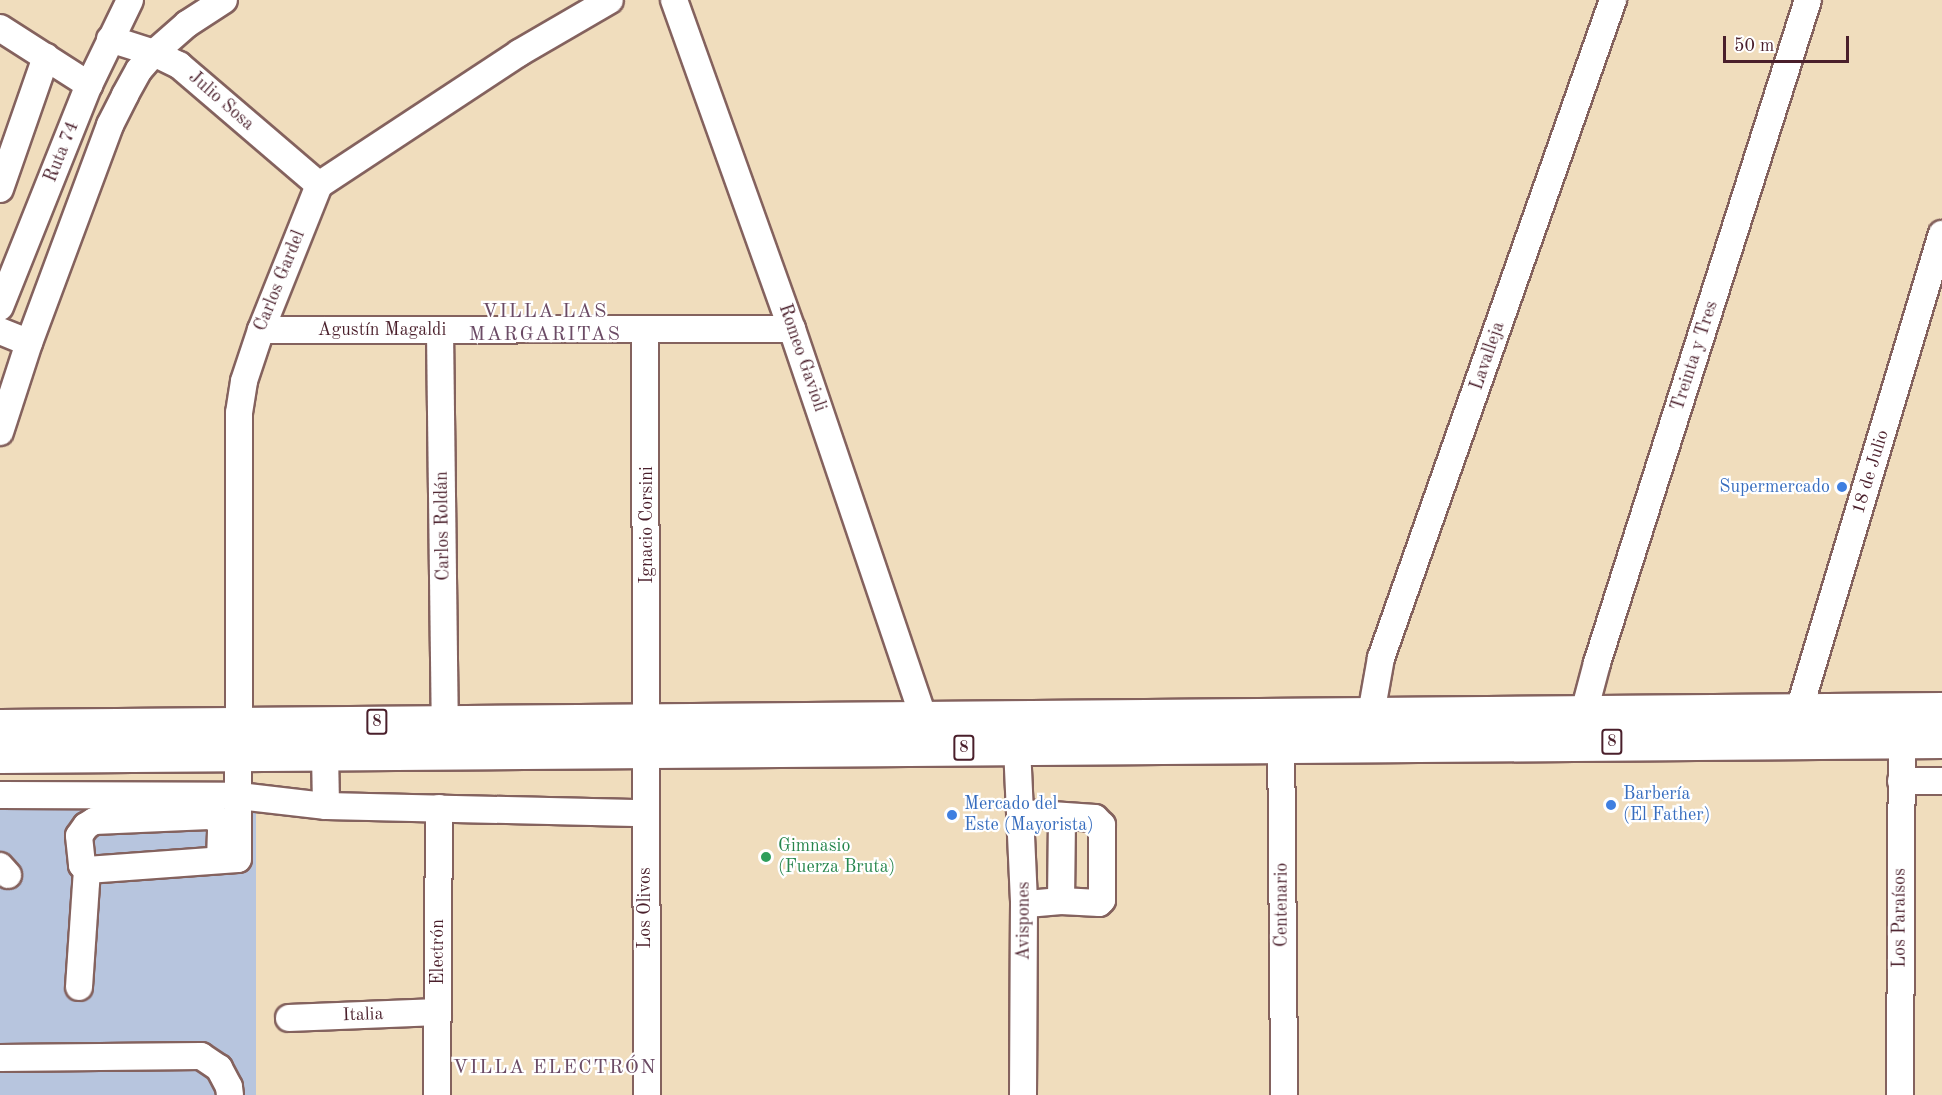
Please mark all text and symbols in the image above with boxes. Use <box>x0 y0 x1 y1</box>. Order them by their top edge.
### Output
scale bar <box>1726 24 1852 62</box>
text: 50 m <box>1734 37 1774 55</box>
street label: Julio Sosa <box>184 67 258 135</box>
street label: Ruta 74 <box>40 118 84 186</box>
street label: Carlos Gardel <box>250 227 310 335</box>
street label: Treinta y Tres <box>1667 298 1723 414</box>
district label: VILLA LAS MARGARITAS <box>469 301 621 348</box>
street label: Romeo Gavioli <box>773 301 831 415</box>
street label: Agustín Magaldi <box>318 319 446 341</box>
street label: Lavalleja <box>1466 319 1510 393</box>
street label: 18 de Julio <box>1848 427 1894 517</box>
street label: Ignacio Corsini <box>636 466 658 584</box>
street label: Carlos Roldán <box>431 471 455 581</box>
place label: Supermercado <box>1719 476 1830 498</box>
marker: Supermercado <box>1835 480 1849 494</box>
road number: 8 <box>365 709 389 735</box>
road number: 8 <box>1600 729 1624 755</box>
road number: 8 <box>952 735 976 761</box>
place label: Barbería (El Father) <box>1623 784 1710 826</box>
place label: Mercado del Este (Mayorista) <box>964 794 1094 836</box>
marker: Barbería (El Father) <box>1604 798 1618 812</box>
marker: Mercado del Este (Mayorista) <box>945 808 959 822</box>
place label: Gimnasio (Fuerza Bruta) <box>778 836 895 878</box>
marker: Gimnasio (Fuerza Bruta) <box>759 850 773 864</box>
street label: Centenario <box>1271 863 1293 947</box>
street label: Los Olivos <box>634 867 656 949</box>
street label: Los Paraísos <box>1889 868 1911 968</box>
street label: Avispones <box>1013 882 1035 960</box>
street label: Electrón <box>427 919 449 985</box>
street label: Italia <box>342 1003 384 1027</box>
district label: VILLA ELECTRÓN <box>453 1056 657 1080</box>

